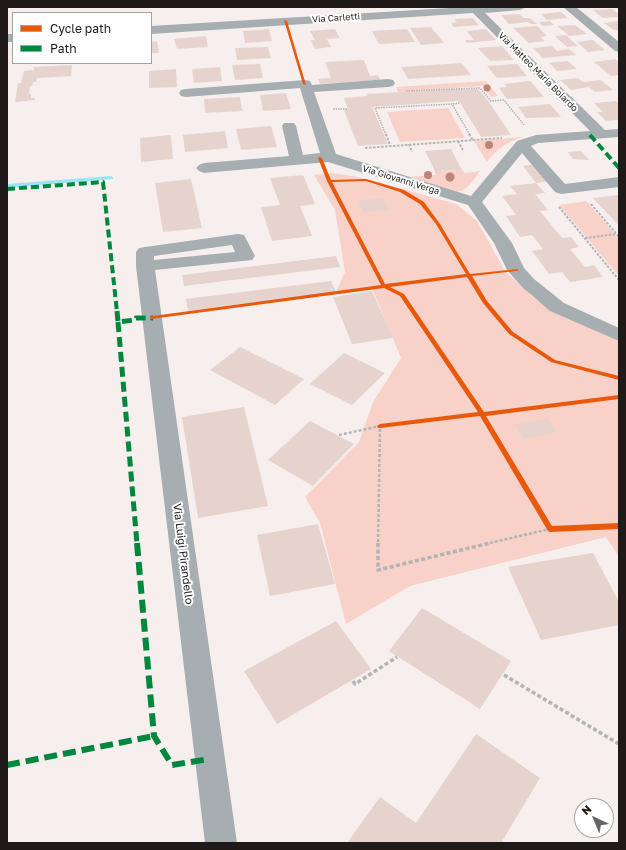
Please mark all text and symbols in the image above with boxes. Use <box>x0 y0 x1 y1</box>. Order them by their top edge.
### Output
street label: Via Carletti <box>312 11 360 25</box>
legend <box>12 12 152 64</box>
text: Cycle path <box>50 21 111 36</box>
street label: Via Matteo Maria Boiardo <box>496 30 580 114</box>
text: Path <box>50 41 77 56</box>
street label: Via Giovanni Verga <box>361 163 441 197</box>
street label: Via Luigi Pirandello <box>170 503 196 605</box>
north arrow <box>574 798 614 838</box>
text: N <box>578 802 594 817</box>

